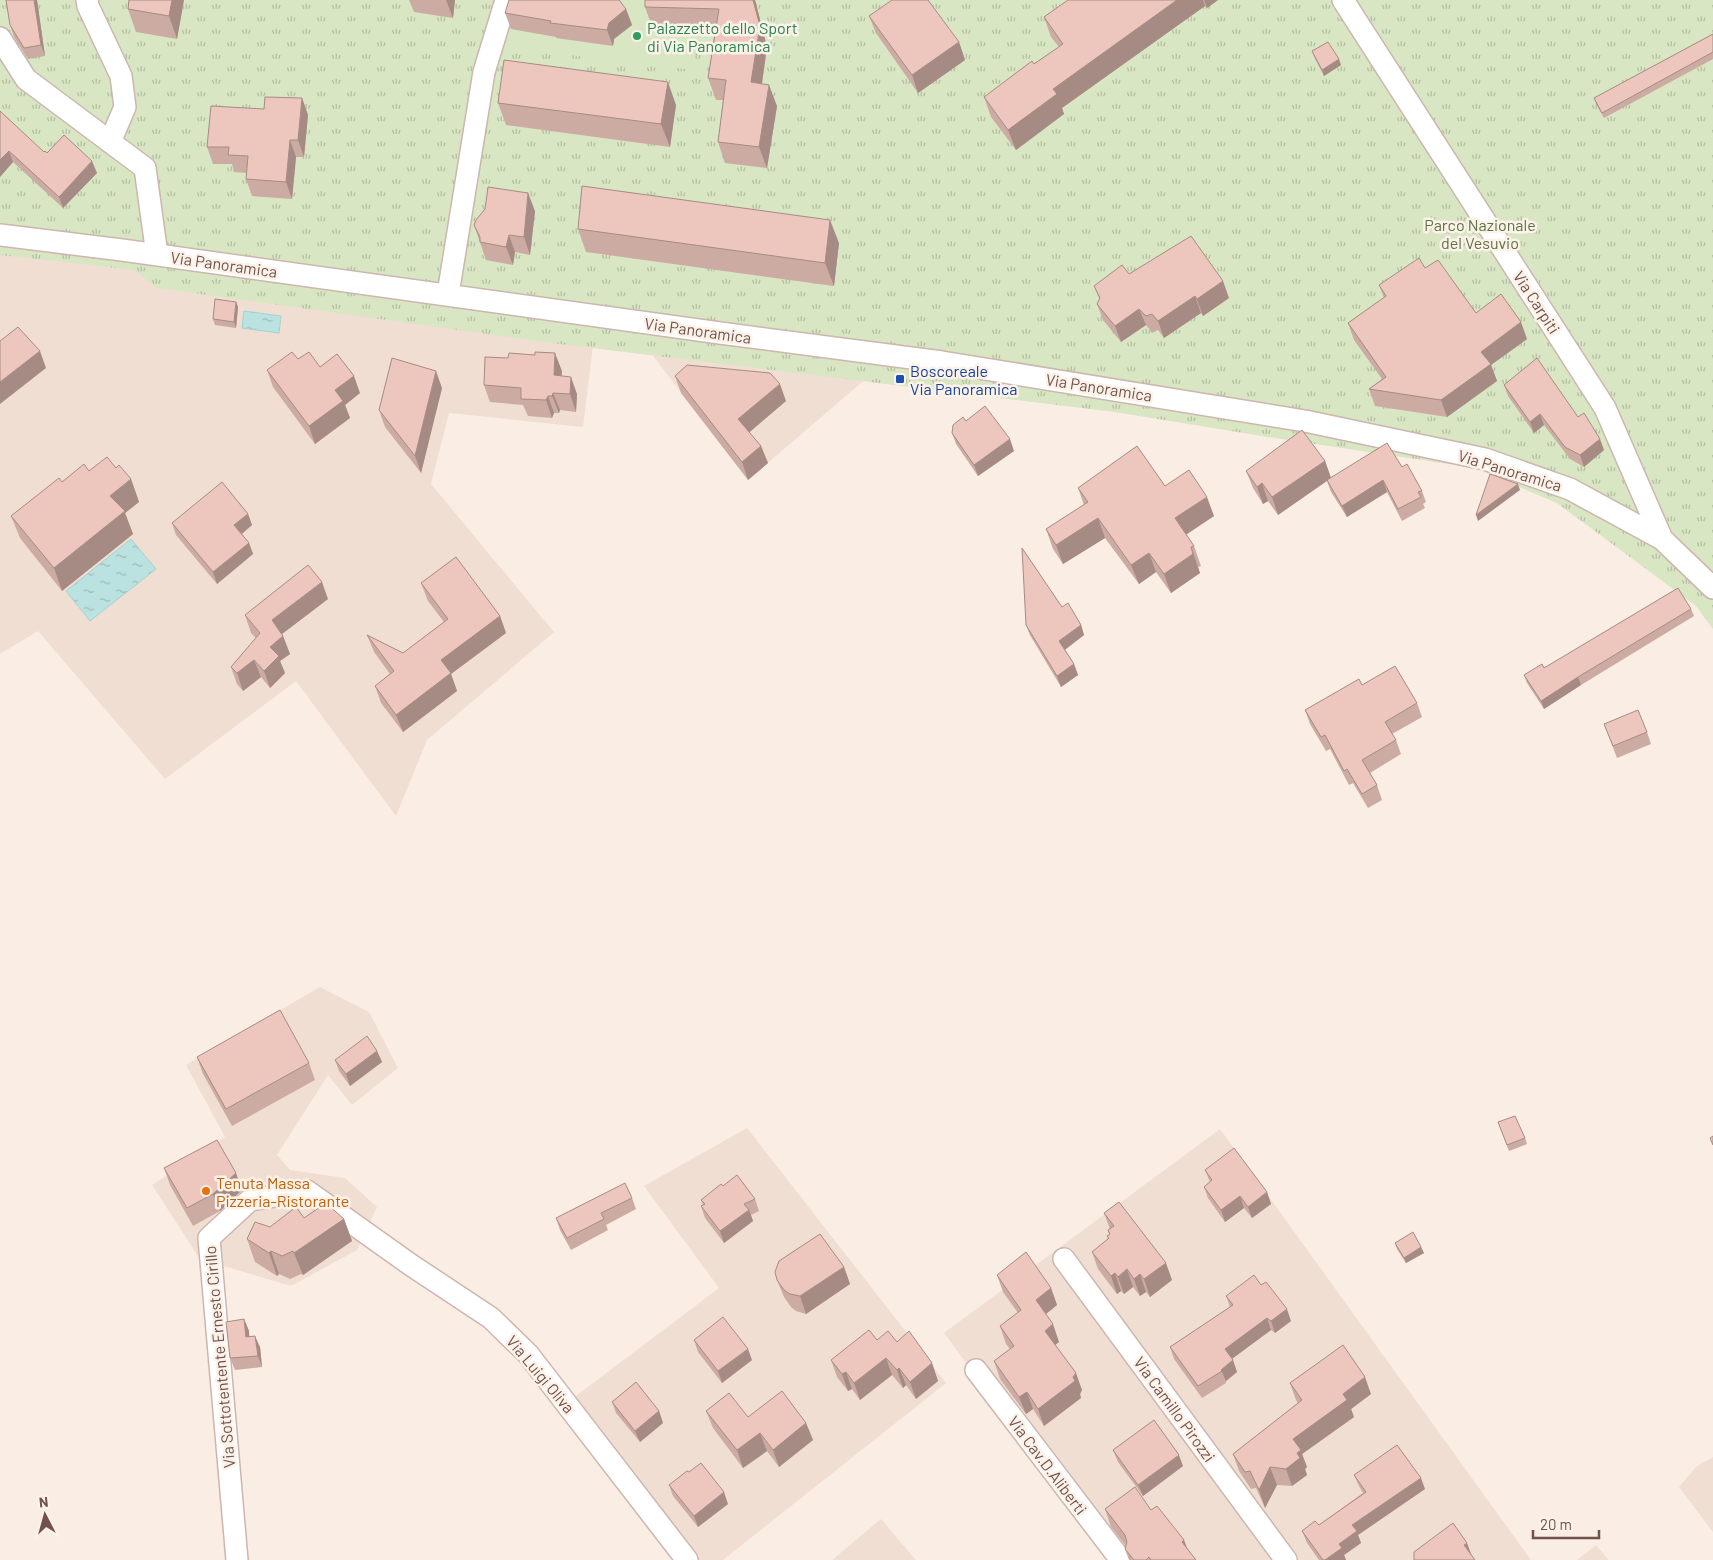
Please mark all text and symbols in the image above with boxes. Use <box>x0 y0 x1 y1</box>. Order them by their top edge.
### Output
place label: Palazzetto dello Sport di Via Panoramica <box>647 18 798 55</box>
marker: Palazzetto dello Sport di Via Panoramica <box>631 30 643 42</box>
park label: Parco Nazionale del Vesuvio <box>1424 215 1536 252</box>
street label: Via Panoramica <box>169 247 279 281</box>
street label: Via Carpiti <box>1510 267 1564 337</box>
street label: Via Panoramica <box>643 313 753 347</box>
place label: Boscoreale Via Panoramica <box>910 361 1018 398</box>
street label: Via Panoramica <box>1044 369 1154 405</box>
marker: Boscoreale Via Panoramica <box>894 373 906 385</box>
street label: Via Panoramica <box>1456 445 1564 495</box>
place label: Tenuta Massa Pizzeria-Ristorante <box>216 1173 349 1210</box>
marker: Tenuta Massa Pizzeria-Ristorante <box>200 1185 212 1197</box>
street label: Via Sottotentente Ernesto Cirillo <box>200 1245 238 1469</box>
street label: Via Luigi Oliva <box>503 1331 579 1417</box>
street label: Via Camillo Pirozzi <box>1130 1353 1220 1465</box>
street label: Via Cav.D.Aliberti <box>1005 1412 1091 1518</box>
north arrow <box>20 1490 70 1540</box>
text: N <box>38 1493 49 1511</box>
scale bar <box>1533 1508 1599 1540</box>
text: 20 m <box>1540 1515 1572 1533</box>

